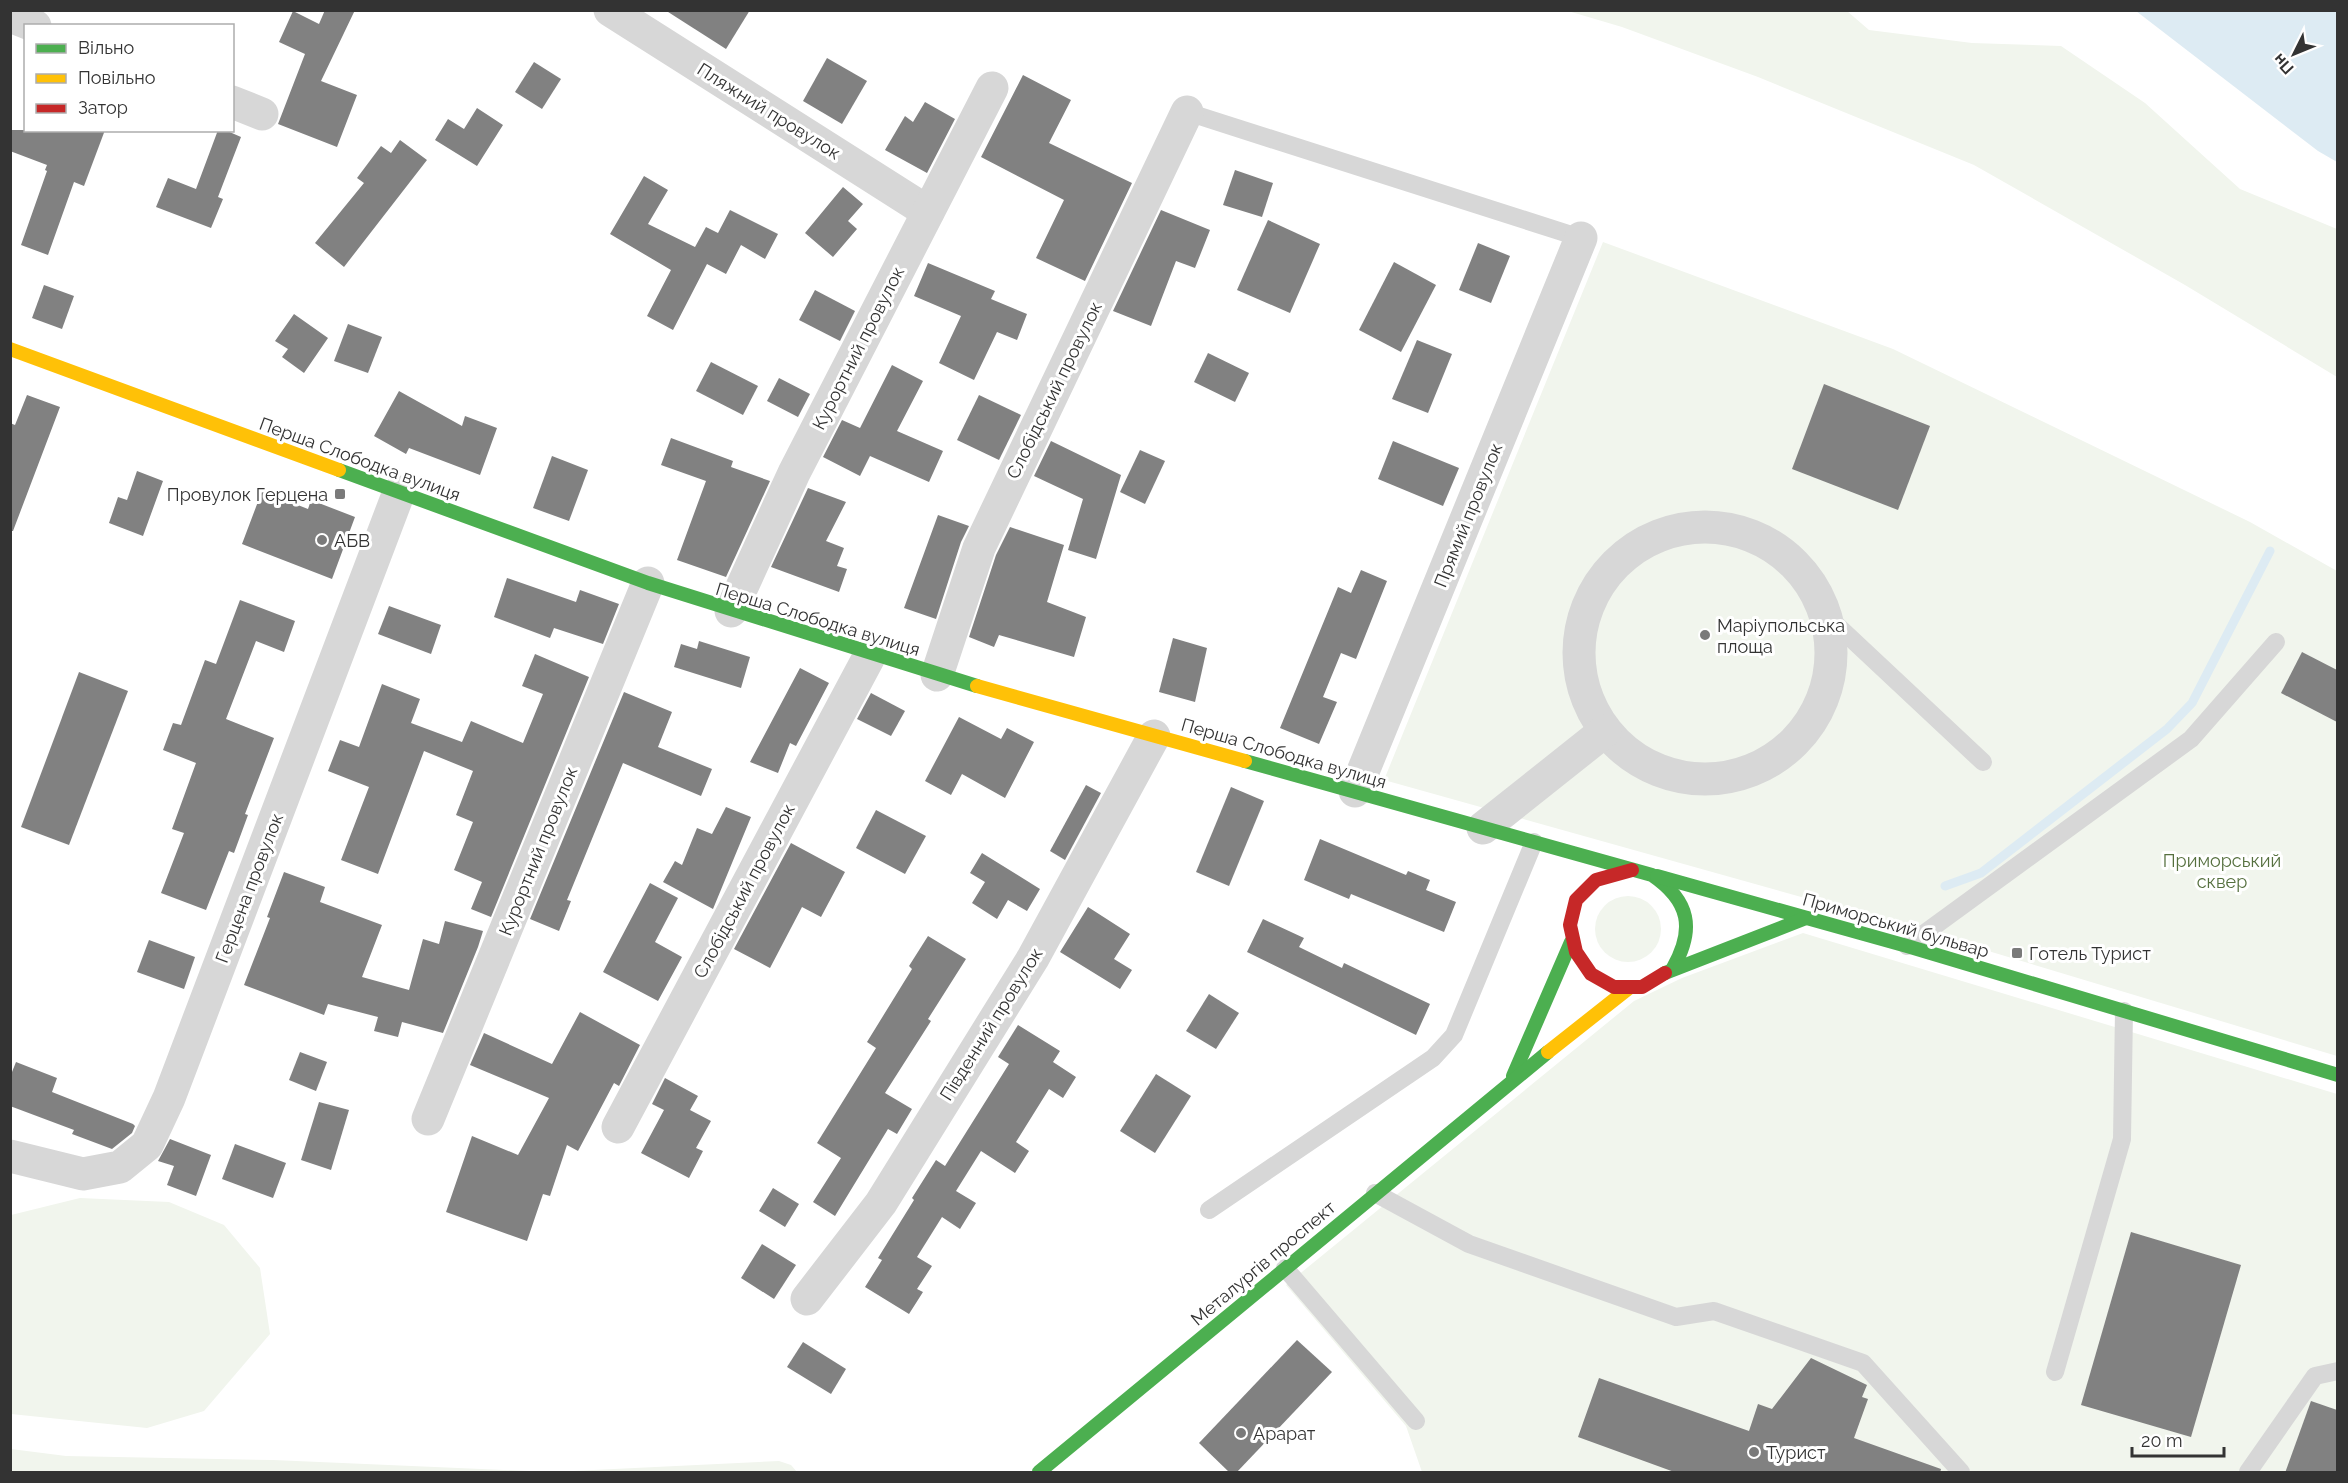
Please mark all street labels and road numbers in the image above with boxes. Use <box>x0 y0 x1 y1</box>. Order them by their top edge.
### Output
street label: Пляжний провулок <box>694 58 844 164</box>
street label: Курортний провулок <box>808 263 908 433</box>
street label: Слобідський провулок <box>1002 298 1106 482</box>
street label: Перша Слободка вулиця <box>257 413 463 505</box>
street label: Прямий провулок <box>1429 440 1507 590</box>
street label: Перша Слободка вулиця <box>713 578 923 660</box>
street label: Перша Слободка вулиця <box>1179 714 1389 792</box>
street label: Курортний провулок <box>495 764 581 938</box>
street label: Слобідський провулок <box>689 800 799 982</box>
street label: Герцена провулок <box>211 810 287 966</box>
street label: Приморський бульвар <box>1800 888 1992 962</box>
street label: Південний провулок <box>935 944 1047 1104</box>
street label: Металургів проспект <box>1187 1196 1340 1329</box>

